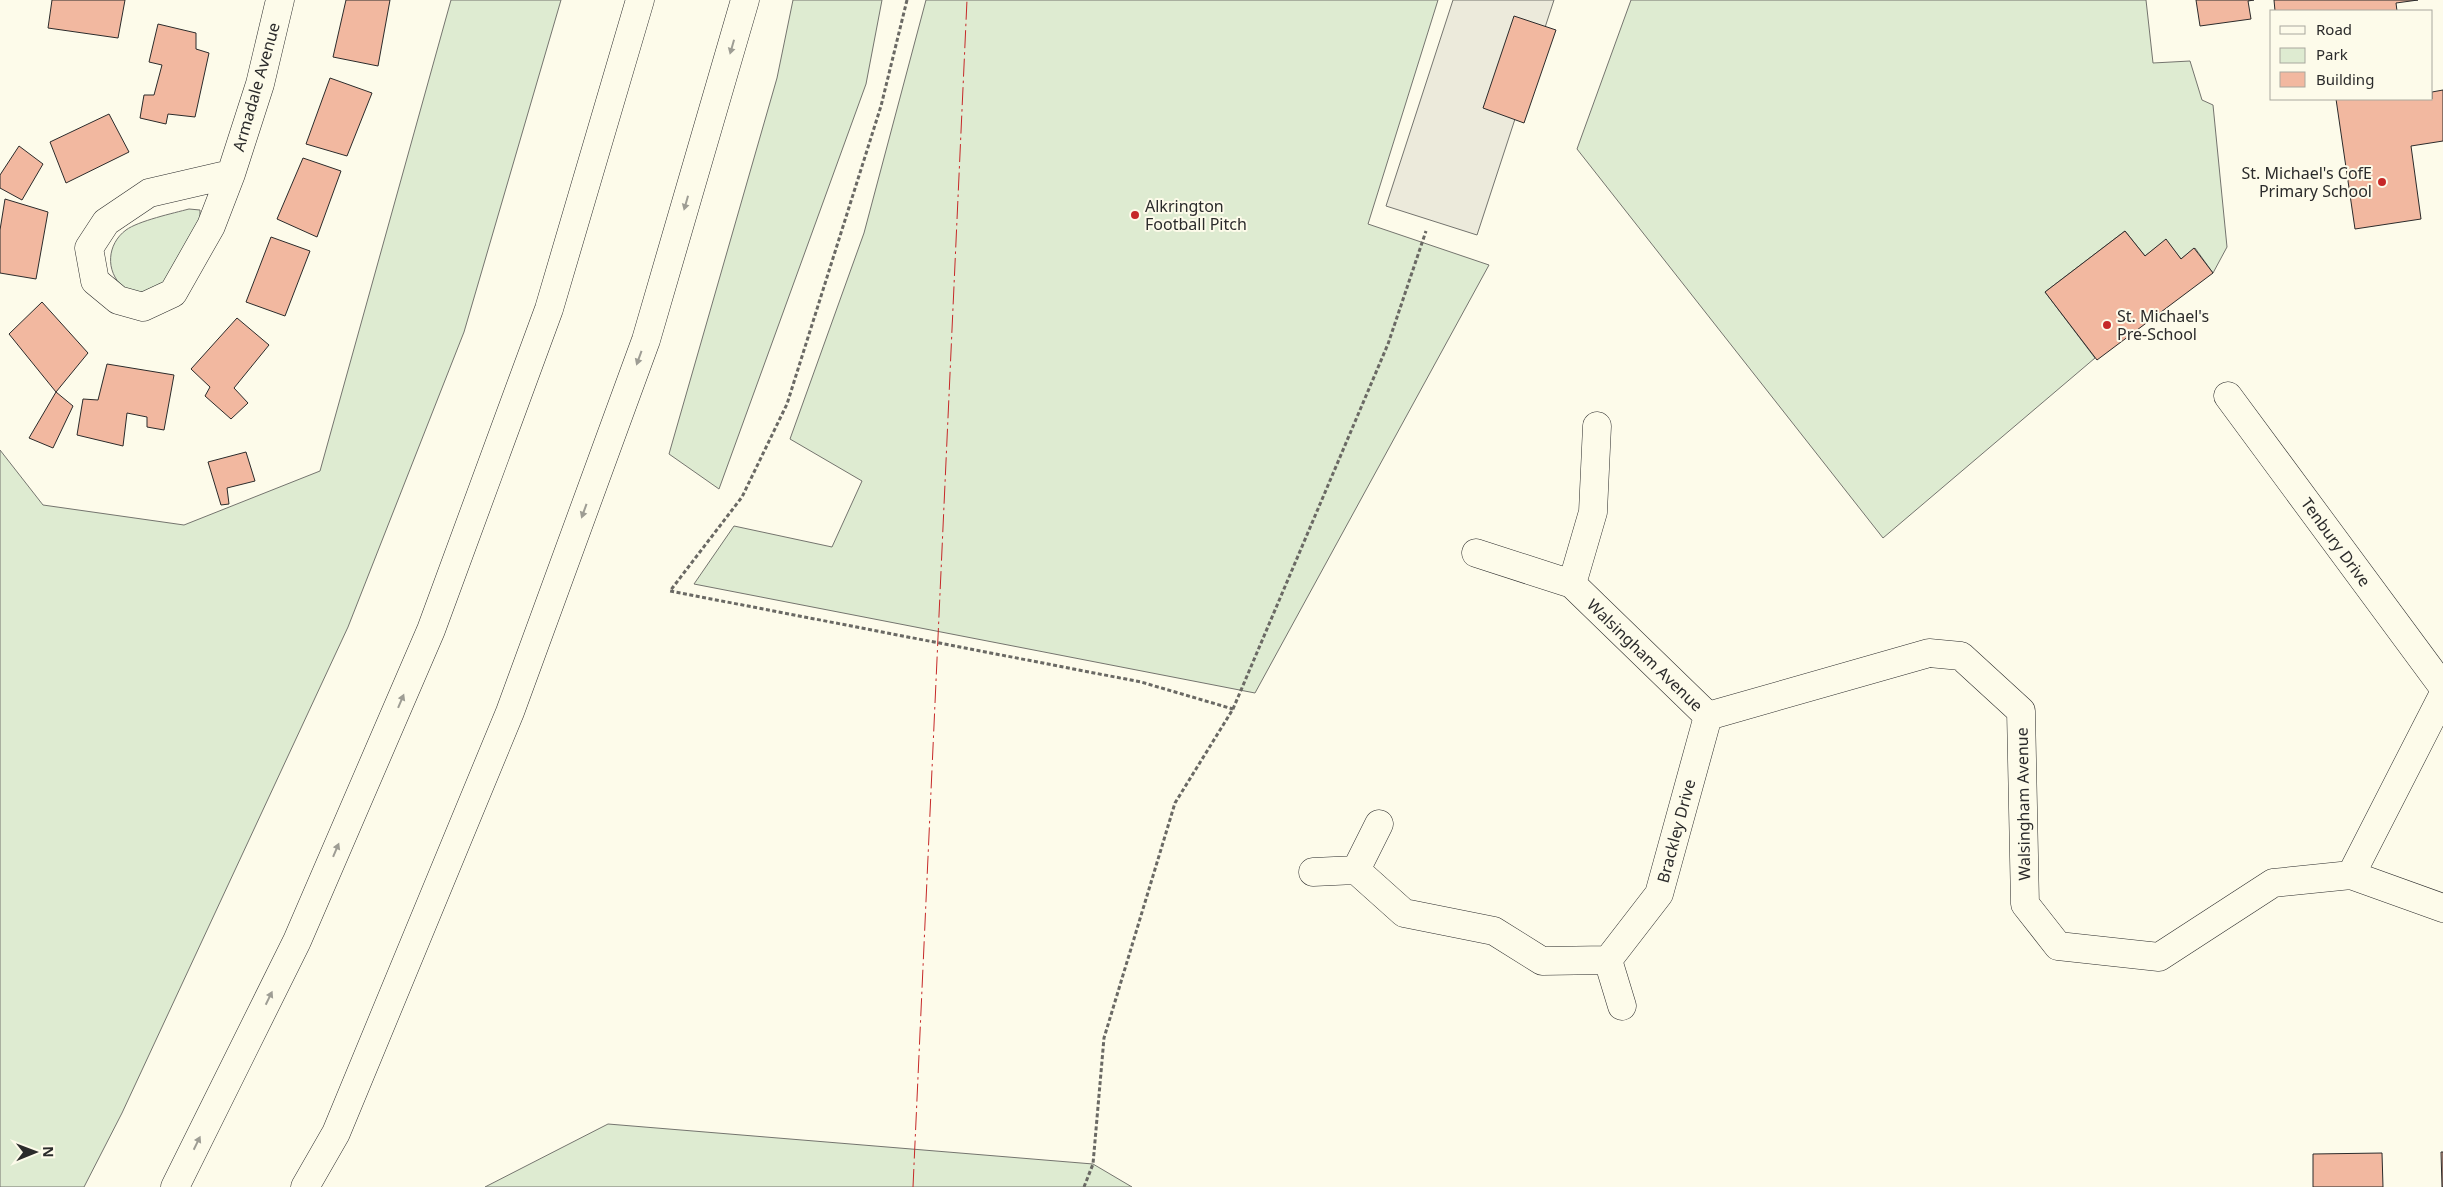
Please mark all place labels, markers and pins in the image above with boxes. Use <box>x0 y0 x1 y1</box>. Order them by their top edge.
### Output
place label: St. Michael's CofE Primary School <box>2242 162 2372 202</box>
marker: St. Michael's CofE Primary School <box>2376 176 2388 188</box>
place label: Alkrington Football Pitch <box>1145 195 1247 235</box>
marker: Alkrington Football Pitch <box>1129 209 1141 221</box>
place label: St. Michael's Pre-School <box>2117 305 2209 345</box>
marker: St. Michael's Pre-School <box>2101 319 2113 331</box>

